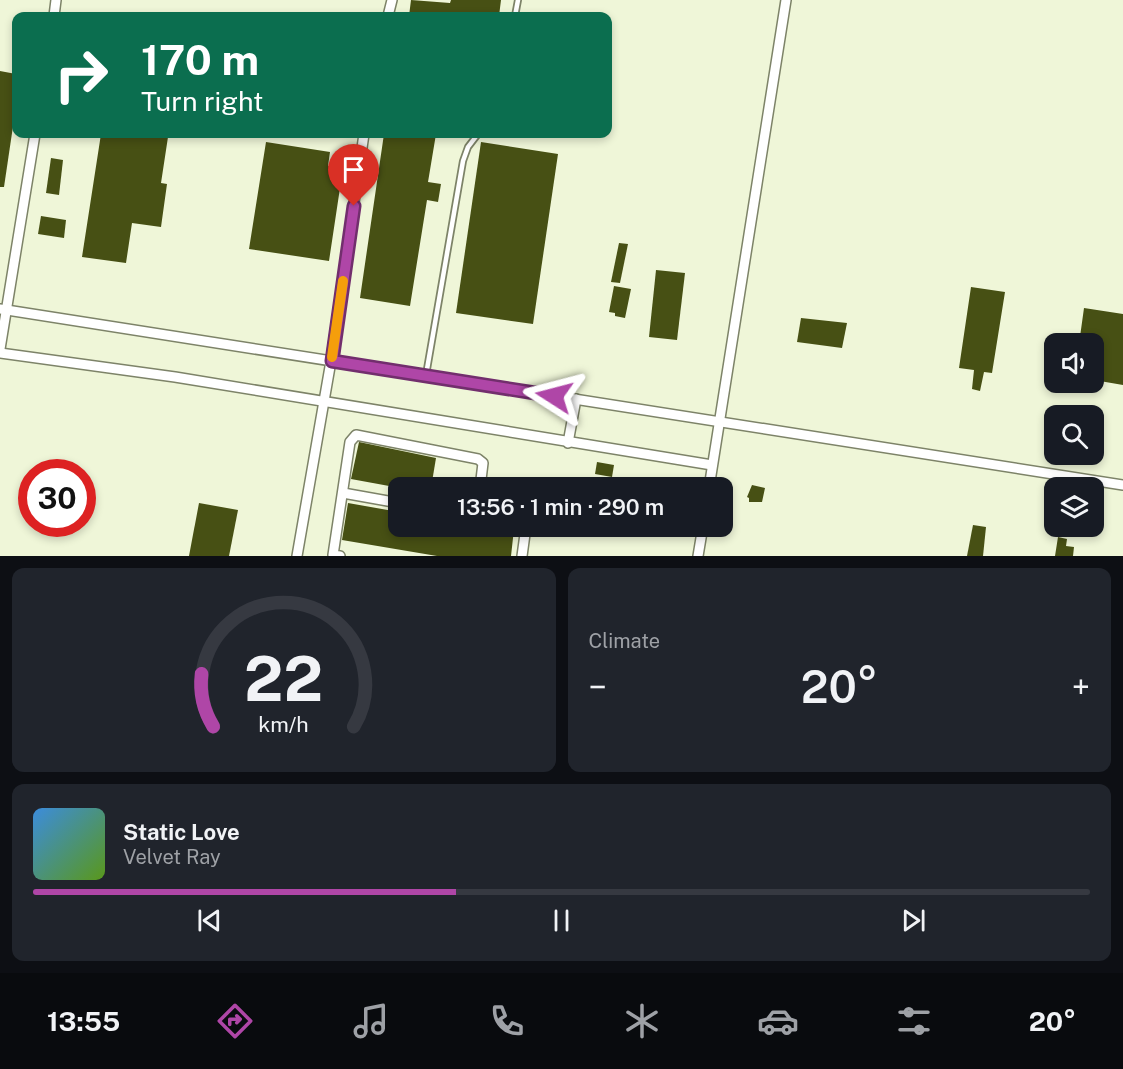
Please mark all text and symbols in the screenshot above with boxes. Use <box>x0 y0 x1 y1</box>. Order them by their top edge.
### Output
text: 170 m <box>141 35 259 84</box>
icon: right <box>42 36 120 114</box>
text: Turn right <box>141 85 264 117</box>
pin <box>328 144 379 206</box>
icon: arrive <box>337 153 370 186</box>
map controls <box>1044 333 1104 537</box>
button: sound <box>1044 333 1104 393</box>
position arrow <box>522 364 586 428</box>
button: search <box>1044 405 1104 465</box>
speed limit sign: 30 <box>18 459 96 537</box>
button: layers <box>1044 477 1104 537</box>
text: 13:56 · 1 min · 290 m <box>457 494 664 520</box>
text: Climate <box>589 629 660 653</box>
text: 22 <box>244 642 323 715</box>
text: 20° <box>801 660 878 713</box>
text: − <box>589 668 607 706</box>
text: + <box>1072 668 1090 706</box>
text: km/h <box>259 712 309 737</box>
text: Static Love <box>123 819 240 845</box>
text: Velvet Ray <box>123 845 221 869</box>
icon: previous <box>193 904 226 937</box>
icon: pause <box>545 904 578 937</box>
icon: next <box>897 904 930 937</box>
icon: directions <box>214 1000 256 1042</box>
icon: music <box>350 1000 392 1042</box>
icon: phone <box>486 1000 528 1042</box>
icon: climate <box>621 1000 663 1042</box>
icon: car <box>757 1000 799 1042</box>
icon: filters <box>893 1000 935 1042</box>
text: 13:55 <box>47 1005 120 1037</box>
text: 20° <box>1029 1005 1076 1037</box>

